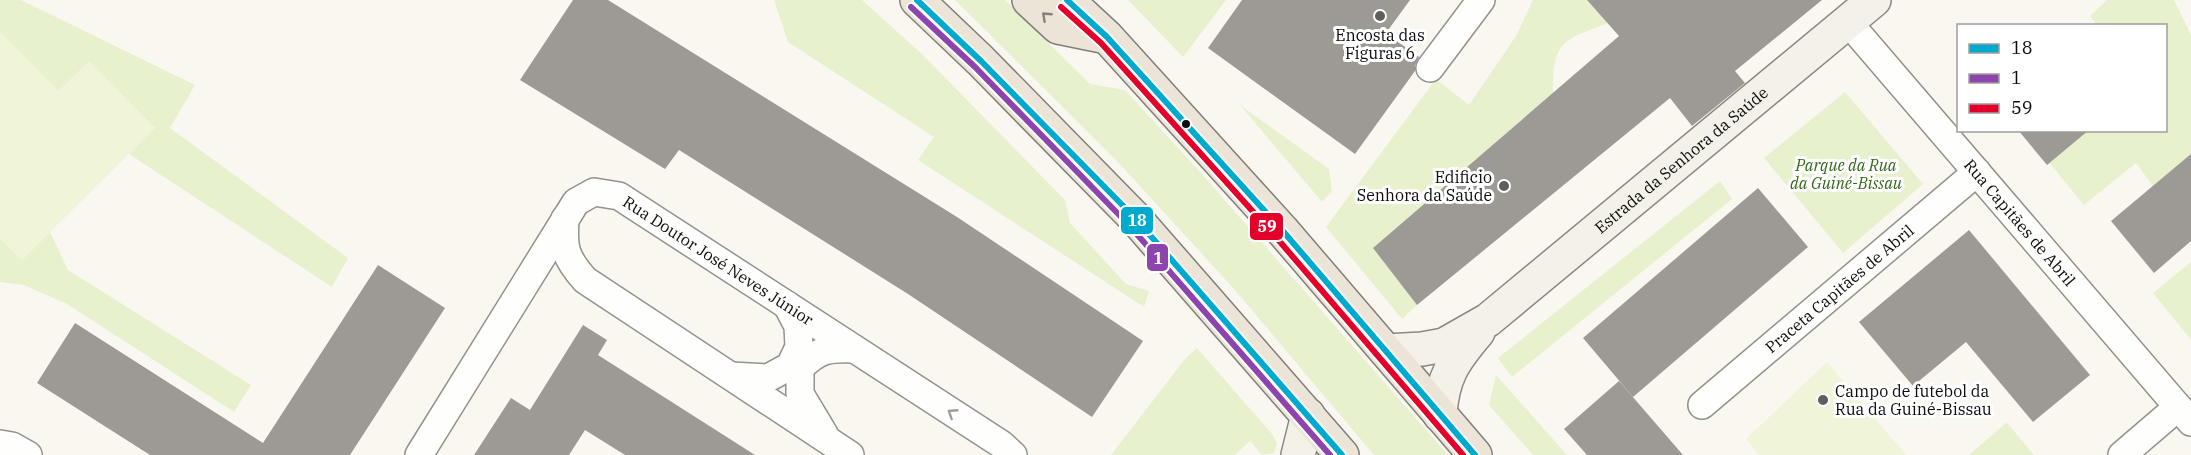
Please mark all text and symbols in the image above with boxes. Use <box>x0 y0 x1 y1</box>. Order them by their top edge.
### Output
marker: Encosta das Figuras 6 <box>1373 9 1387 23</box>
one-way arrow <box>1042 12 1053 23</box>
legend <box>1957 24 2167 132</box>
place label: Encosta das Figuras 6 <box>1335 25 1425 63</box>
text: 18 <box>2011 36 2033 59</box>
text: 1 <box>2011 66 2022 89</box>
street label: Estrada da Senhora da Saúde <box>1590 82 1772 237</box>
text: 59 <box>2011 96 2033 119</box>
unlabelled marker <box>1180 118 1192 130</box>
park label: Parque da Rua da Guiné-Bissau <box>1790 155 1902 193</box>
street label: Rua Capitães de Abril <box>1960 155 2080 290</box>
place label: Edificio Senhora da Saúde <box>1357 167 1492 205</box>
marker: Edificio Senhora da Saúde <box>1497 179 1511 193</box>
street label: Rua Doutor José Neves Júnior <box>619 191 817 330</box>
line badge: 18 <box>1120 206 1154 235</box>
text: 18 <box>1127 210 1147 230</box>
line badge: 59 <box>1249 212 1284 241</box>
text: 59 <box>1257 216 1277 236</box>
street label: Praceta Capitães de Abril <box>1761 220 1918 357</box>
line badge: 1 <box>1146 243 1169 272</box>
text: 1 <box>1153 248 1163 268</box>
place label: Campo de futebol da Rua da Guiné-Bissau <box>1835 381 1992 419</box>
marker: Campo de futebol da Rua da Guiné-Bissau <box>1816 393 1830 407</box>
one-way arrow <box>948 408 958 420</box>

